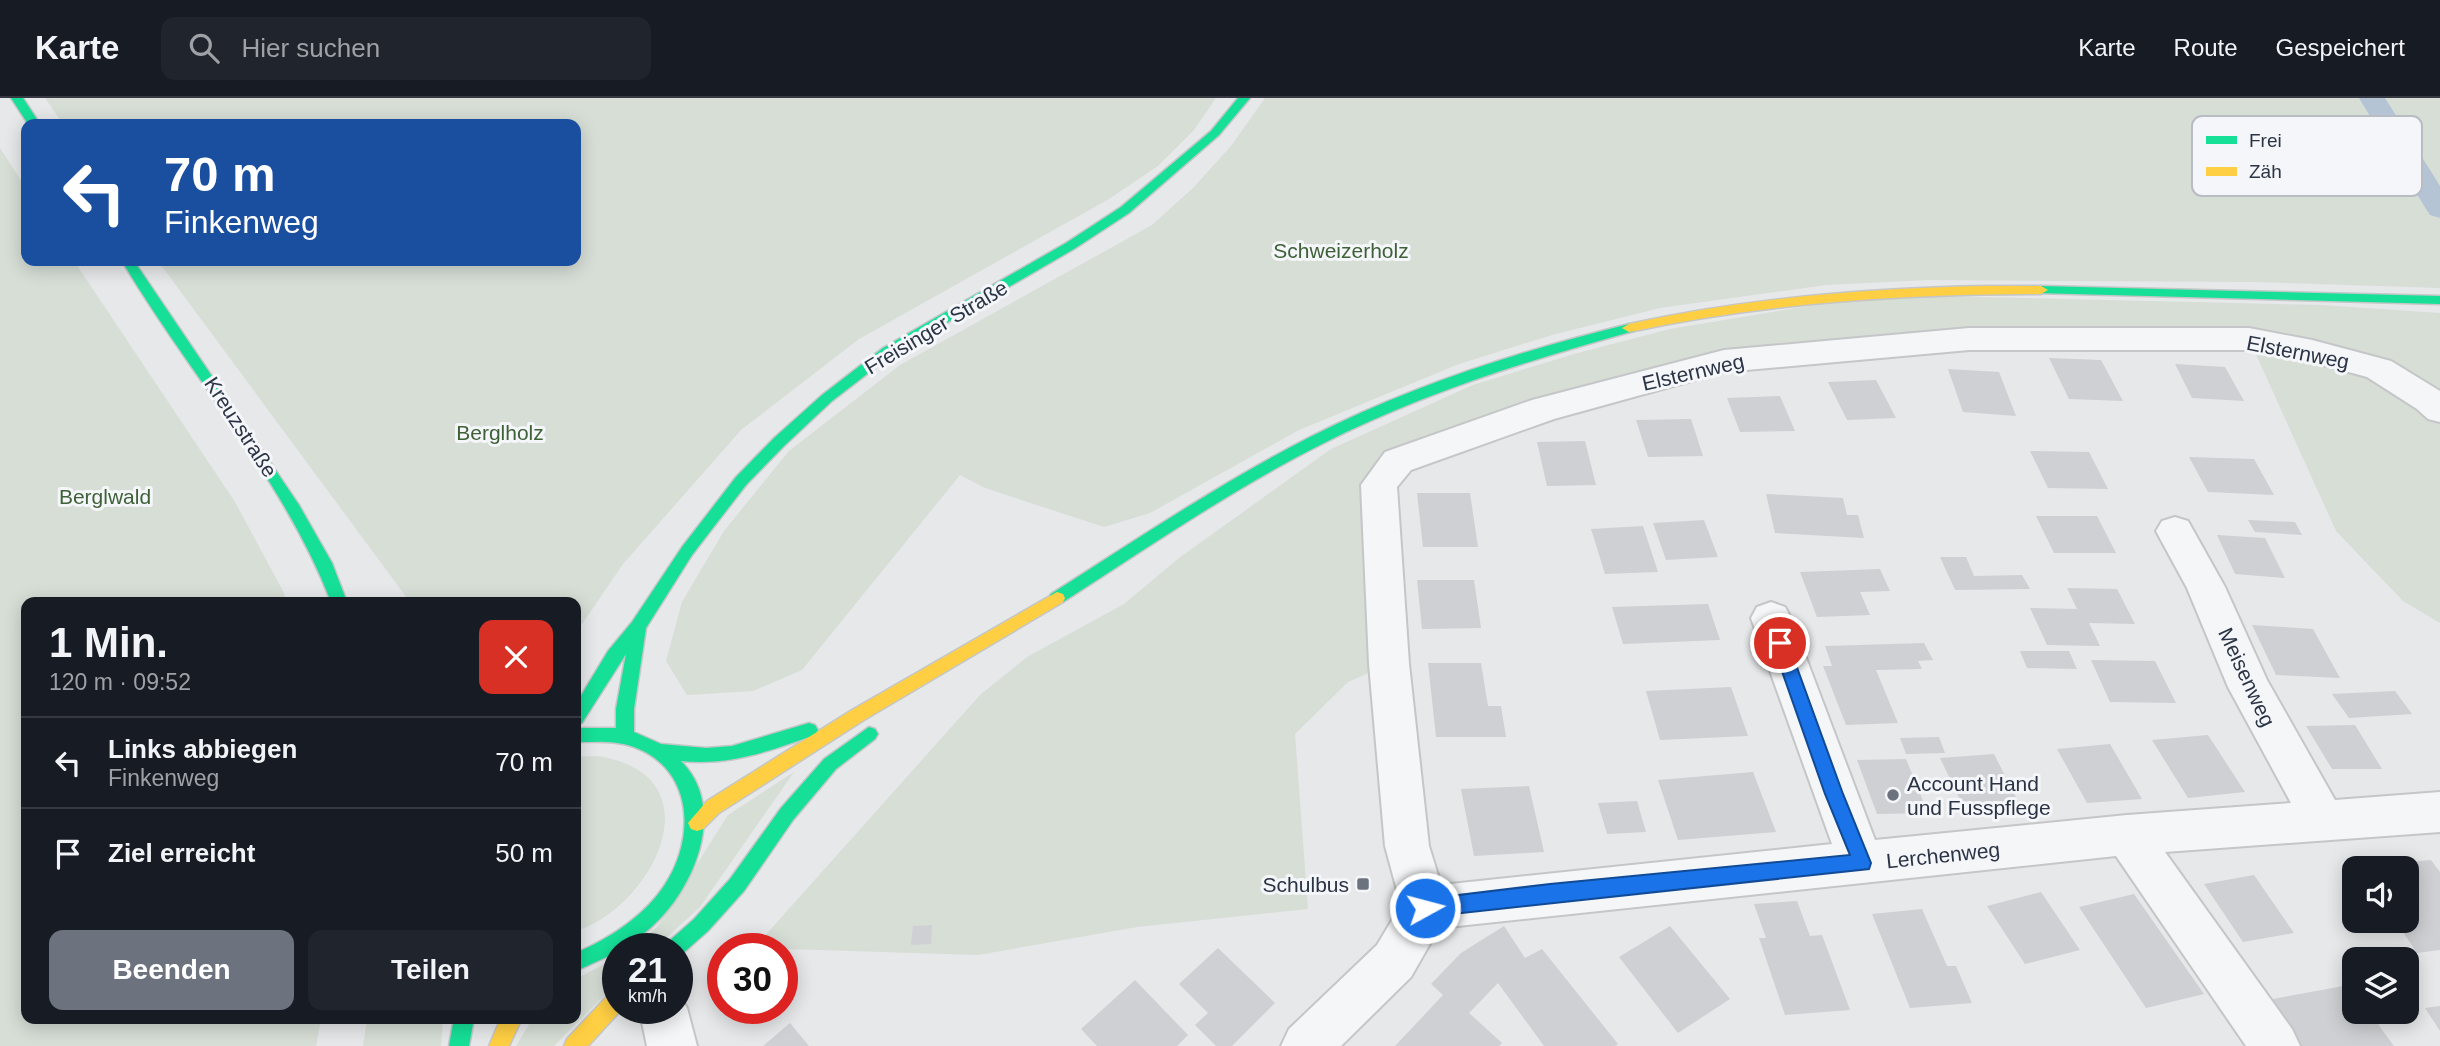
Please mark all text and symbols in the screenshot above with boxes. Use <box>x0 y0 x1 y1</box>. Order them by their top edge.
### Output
search box <box>161 17 651 80</box>
text: Karte <box>35 29 119 66</box>
icon: search <box>185 29 223 67</box>
text: Hier suchen <box>241 33 380 63</box>
text: Karte <box>2078 34 2136 61</box>
text: Route <box>2174 34 2238 61</box>
text: Gespeichert <box>2276 34 2405 61</box>
legend <box>2192 116 2422 196</box>
text: Frei <box>2249 130 2282 151</box>
icon: left <box>49 147 140 238</box>
text: 70 m <box>164 147 276 201</box>
text: Zäh <box>2249 161 2282 182</box>
text: Finkenweg <box>164 204 319 240</box>
park label: Schweizerholz <box>1273 239 1409 262</box>
street label: Freisinger Straße <box>861 275 1011 379</box>
street label: Elsternweg <box>2245 331 2351 373</box>
street label: Elsternweg <box>1640 349 1746 395</box>
street label: Kreuzstraße <box>200 373 282 481</box>
park label: Berglholz <box>456 421 544 444</box>
park label: Berglwald <box>59 485 151 508</box>
pin <box>1750 613 1810 673</box>
text: 1 Min. <box>49 619 168 666</box>
button: close <box>479 620 553 694</box>
icon: arrive <box>1761 624 1799 662</box>
street label: Meisenweg <box>2214 624 2280 730</box>
text: 120 m · 09:52 <box>49 669 191 695</box>
text: Links abbiegen <box>108 734 297 764</box>
icon: left <box>49 744 87 782</box>
text: 70 m <box>495 747 553 777</box>
text: Finkenweg <box>108 765 219 791</box>
place label: Account Hand und Fusspflege <box>1907 772 2051 819</box>
marker: Account Hand und Fusspflege <box>1885 787 1901 803</box>
icon: arrive <box>49 835 87 873</box>
text: Ziel erreicht <box>108 838 255 868</box>
text: 50 m <box>495 838 553 868</box>
street label: Lerchenweg <box>1885 838 2001 872</box>
map controls <box>2342 856 2419 1024</box>
button: sound <box>2342 856 2419 933</box>
position arrow <box>1388 871 1462 945</box>
place label: Schulbus <box>1263 873 1349 896</box>
marker: Schulbus <box>1355 876 1371 892</box>
button: Beenden <box>49 930 294 1010</box>
button: Teilen <box>308 930 553 1010</box>
speed limit sign: 30 <box>707 933 798 1024</box>
button: layers <box>2342 947 2419 1024</box>
text: 21 <box>628 950 667 989</box>
text: km/h <box>628 986 667 1006</box>

